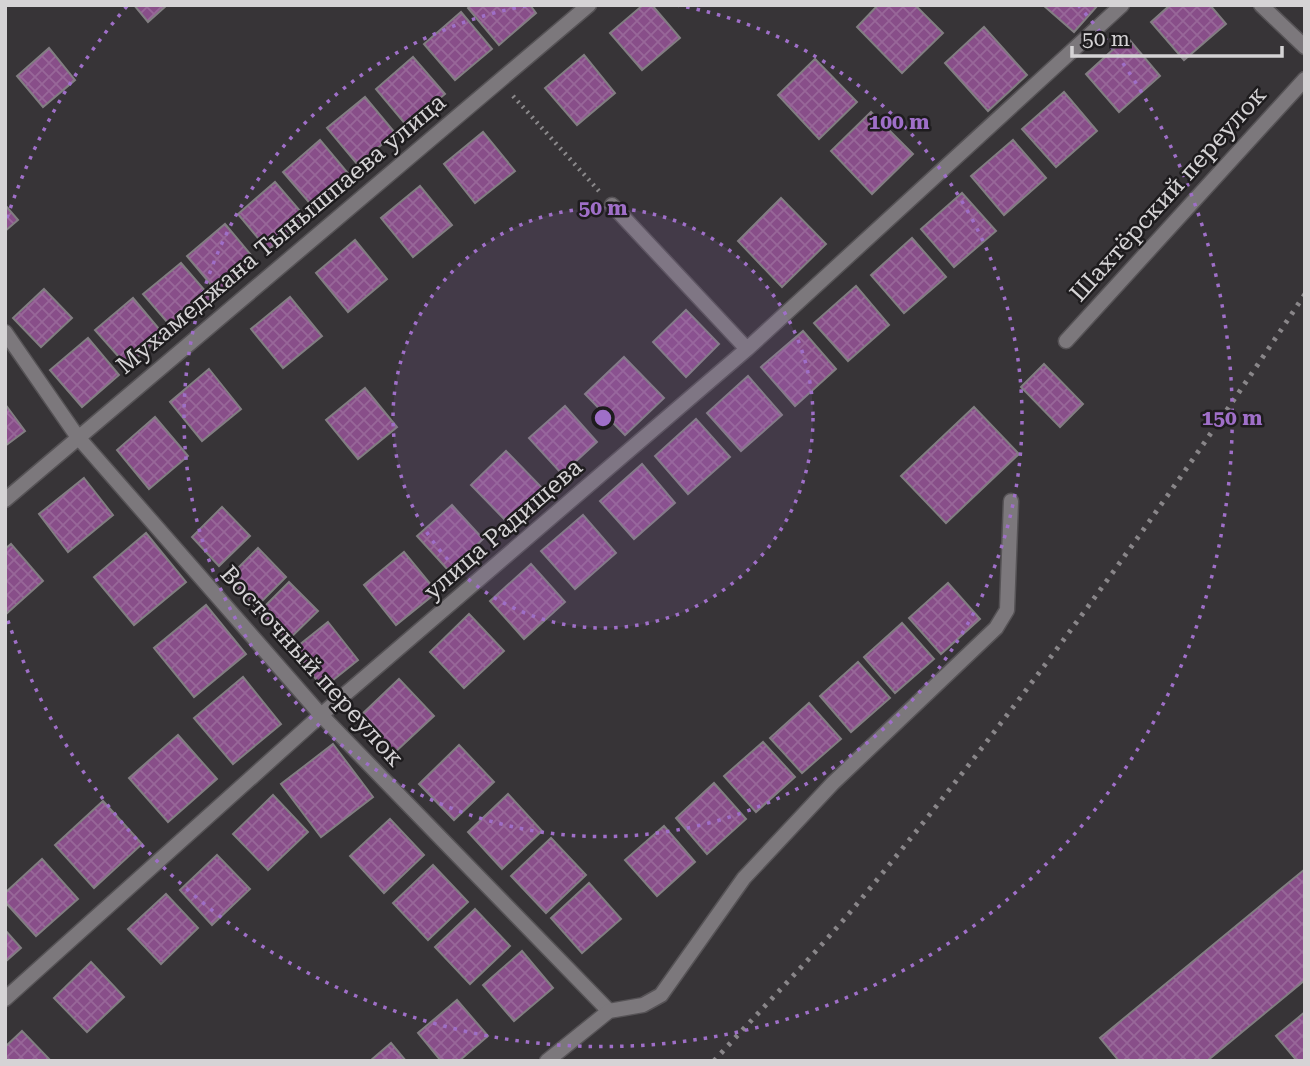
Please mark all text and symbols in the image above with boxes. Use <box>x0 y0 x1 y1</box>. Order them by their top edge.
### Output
scale bar <box>1072 14 1282 58</box>
text: 50 m <box>1082 27 1130 51</box>
street label: Шахтёрский переулок <box>1064 81 1272 307</box>
street label: Мухамеджана Тынышпаева улица <box>111 88 451 380</box>
text: 100 m <box>869 110 929 134</box>
text: 50 m <box>578 196 628 220</box>
centre of rings <box>591 406 615 430</box>
text: 150 m <box>1202 406 1262 430</box>
street label: улица Радищева <box>418 453 588 605</box>
street label: Восточный переулок <box>215 560 409 772</box>

